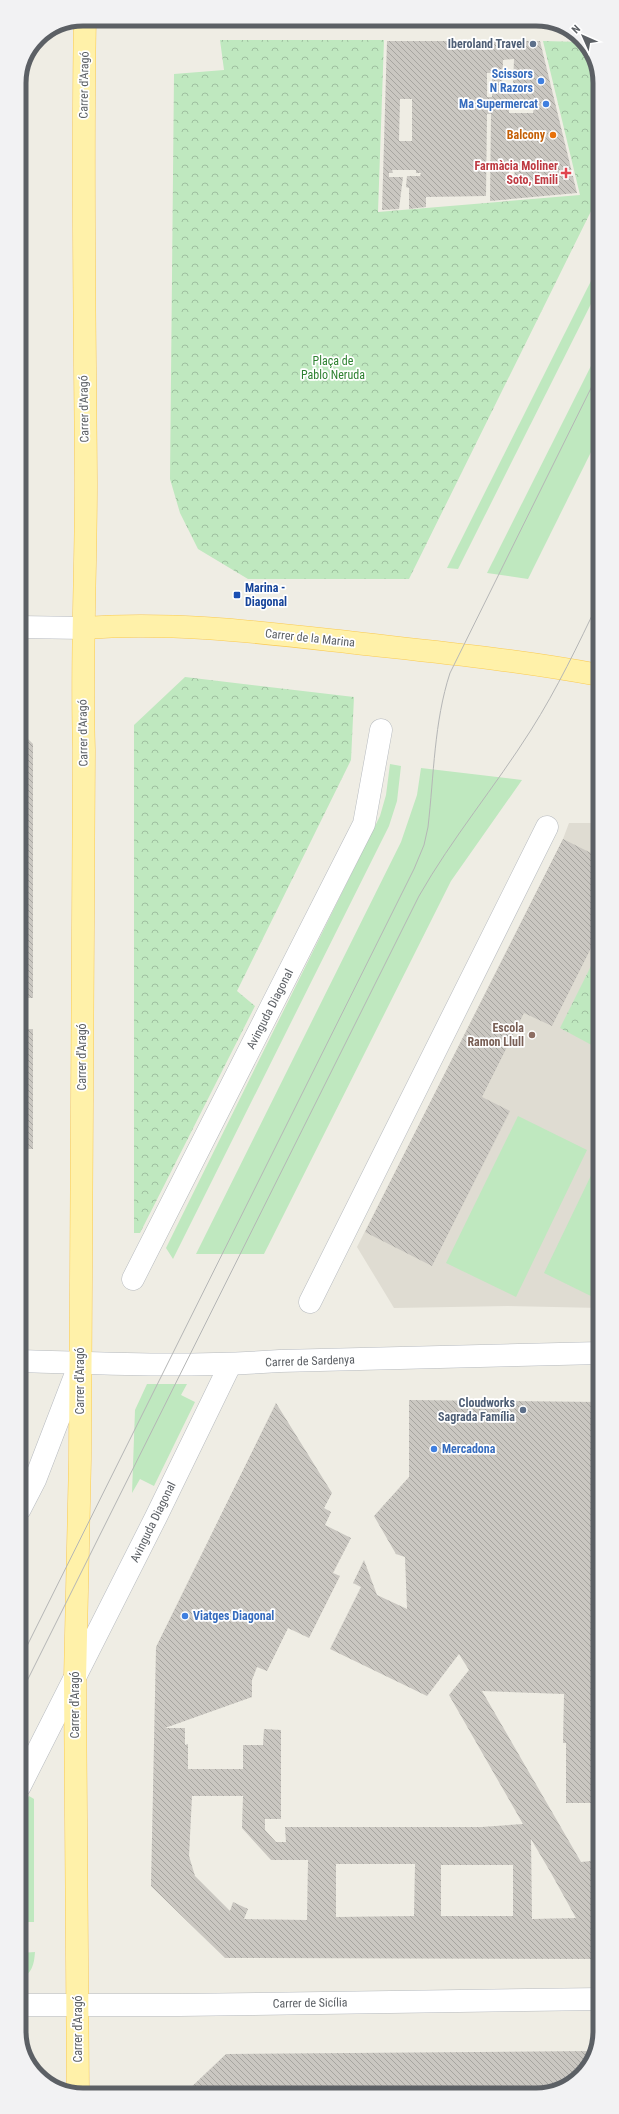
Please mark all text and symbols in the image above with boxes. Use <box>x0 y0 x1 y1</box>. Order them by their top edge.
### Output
north arrow <box>563 16 603 56</box>
text: N <box>569 22 583 36</box>
place label: Iberoland Travel <box>448 37 525 51</box>
marker: Iberoland Travel <box>528 39 538 49</box>
street label: Carrer d'Aragó <box>76 51 92 119</box>
place label: Scissors N Razors <box>490 67 534 95</box>
marker: Scissors N Razors <box>536 76 546 86</box>
place label: Ma Supermercat <box>459 97 538 111</box>
marker: Ma Supermercat <box>541 99 551 109</box>
place label: Balcony <box>507 128 546 142</box>
marker: Balcony <box>548 130 558 140</box>
place label: Farmàcia Moliner Soto, Emili <box>475 159 558 187</box>
marker: Farmàcia Moliner Soto, Emili <box>561 168 571 178</box>
park label: Plaça de Pablo Neruda <box>301 354 365 382</box>
street label: Carrer d'Aragó <box>76 375 92 443</box>
place label: Marina - Diagonal <box>245 581 287 609</box>
marker: Marina - Diagonal <box>232 590 242 600</box>
street label: Carrer de la Marina <box>264 626 356 650</box>
street label: Carrer d'Aragó <box>75 699 91 767</box>
street label: Avinguda Diagonal <box>244 967 296 1051</box>
place label: Escola Ramon Llull <box>467 1021 524 1049</box>
street label: Carrer d'Aragó <box>75 1023 89 1091</box>
marker: Escola Ramon Llull <box>527 1030 537 1040</box>
street label: Carrer d'Aragó <box>73 1347 87 1415</box>
street label: Carrer de Sardenya <box>265 1352 355 1370</box>
place label: Cloudworks Sagrada Família <box>438 1396 516 1424</box>
marker: Cloudworks Sagrada Família <box>518 1405 528 1415</box>
place label: Mercadona <box>442 1442 496 1456</box>
marker: Mercadona <box>429 1444 439 1454</box>
street label: Avinguda Diagonal <box>127 1479 179 1565</box>
place label: Viatges Diagonal <box>193 1609 274 1623</box>
marker: Viatges Diagonal <box>180 1611 190 1621</box>
street label: Carrer d'Aragó <box>68 1671 82 1739</box>
street label: Carrer d'Aragó <box>71 1995 85 2063</box>
street label: Carrer de Sicília <box>273 1995 348 2011</box>

